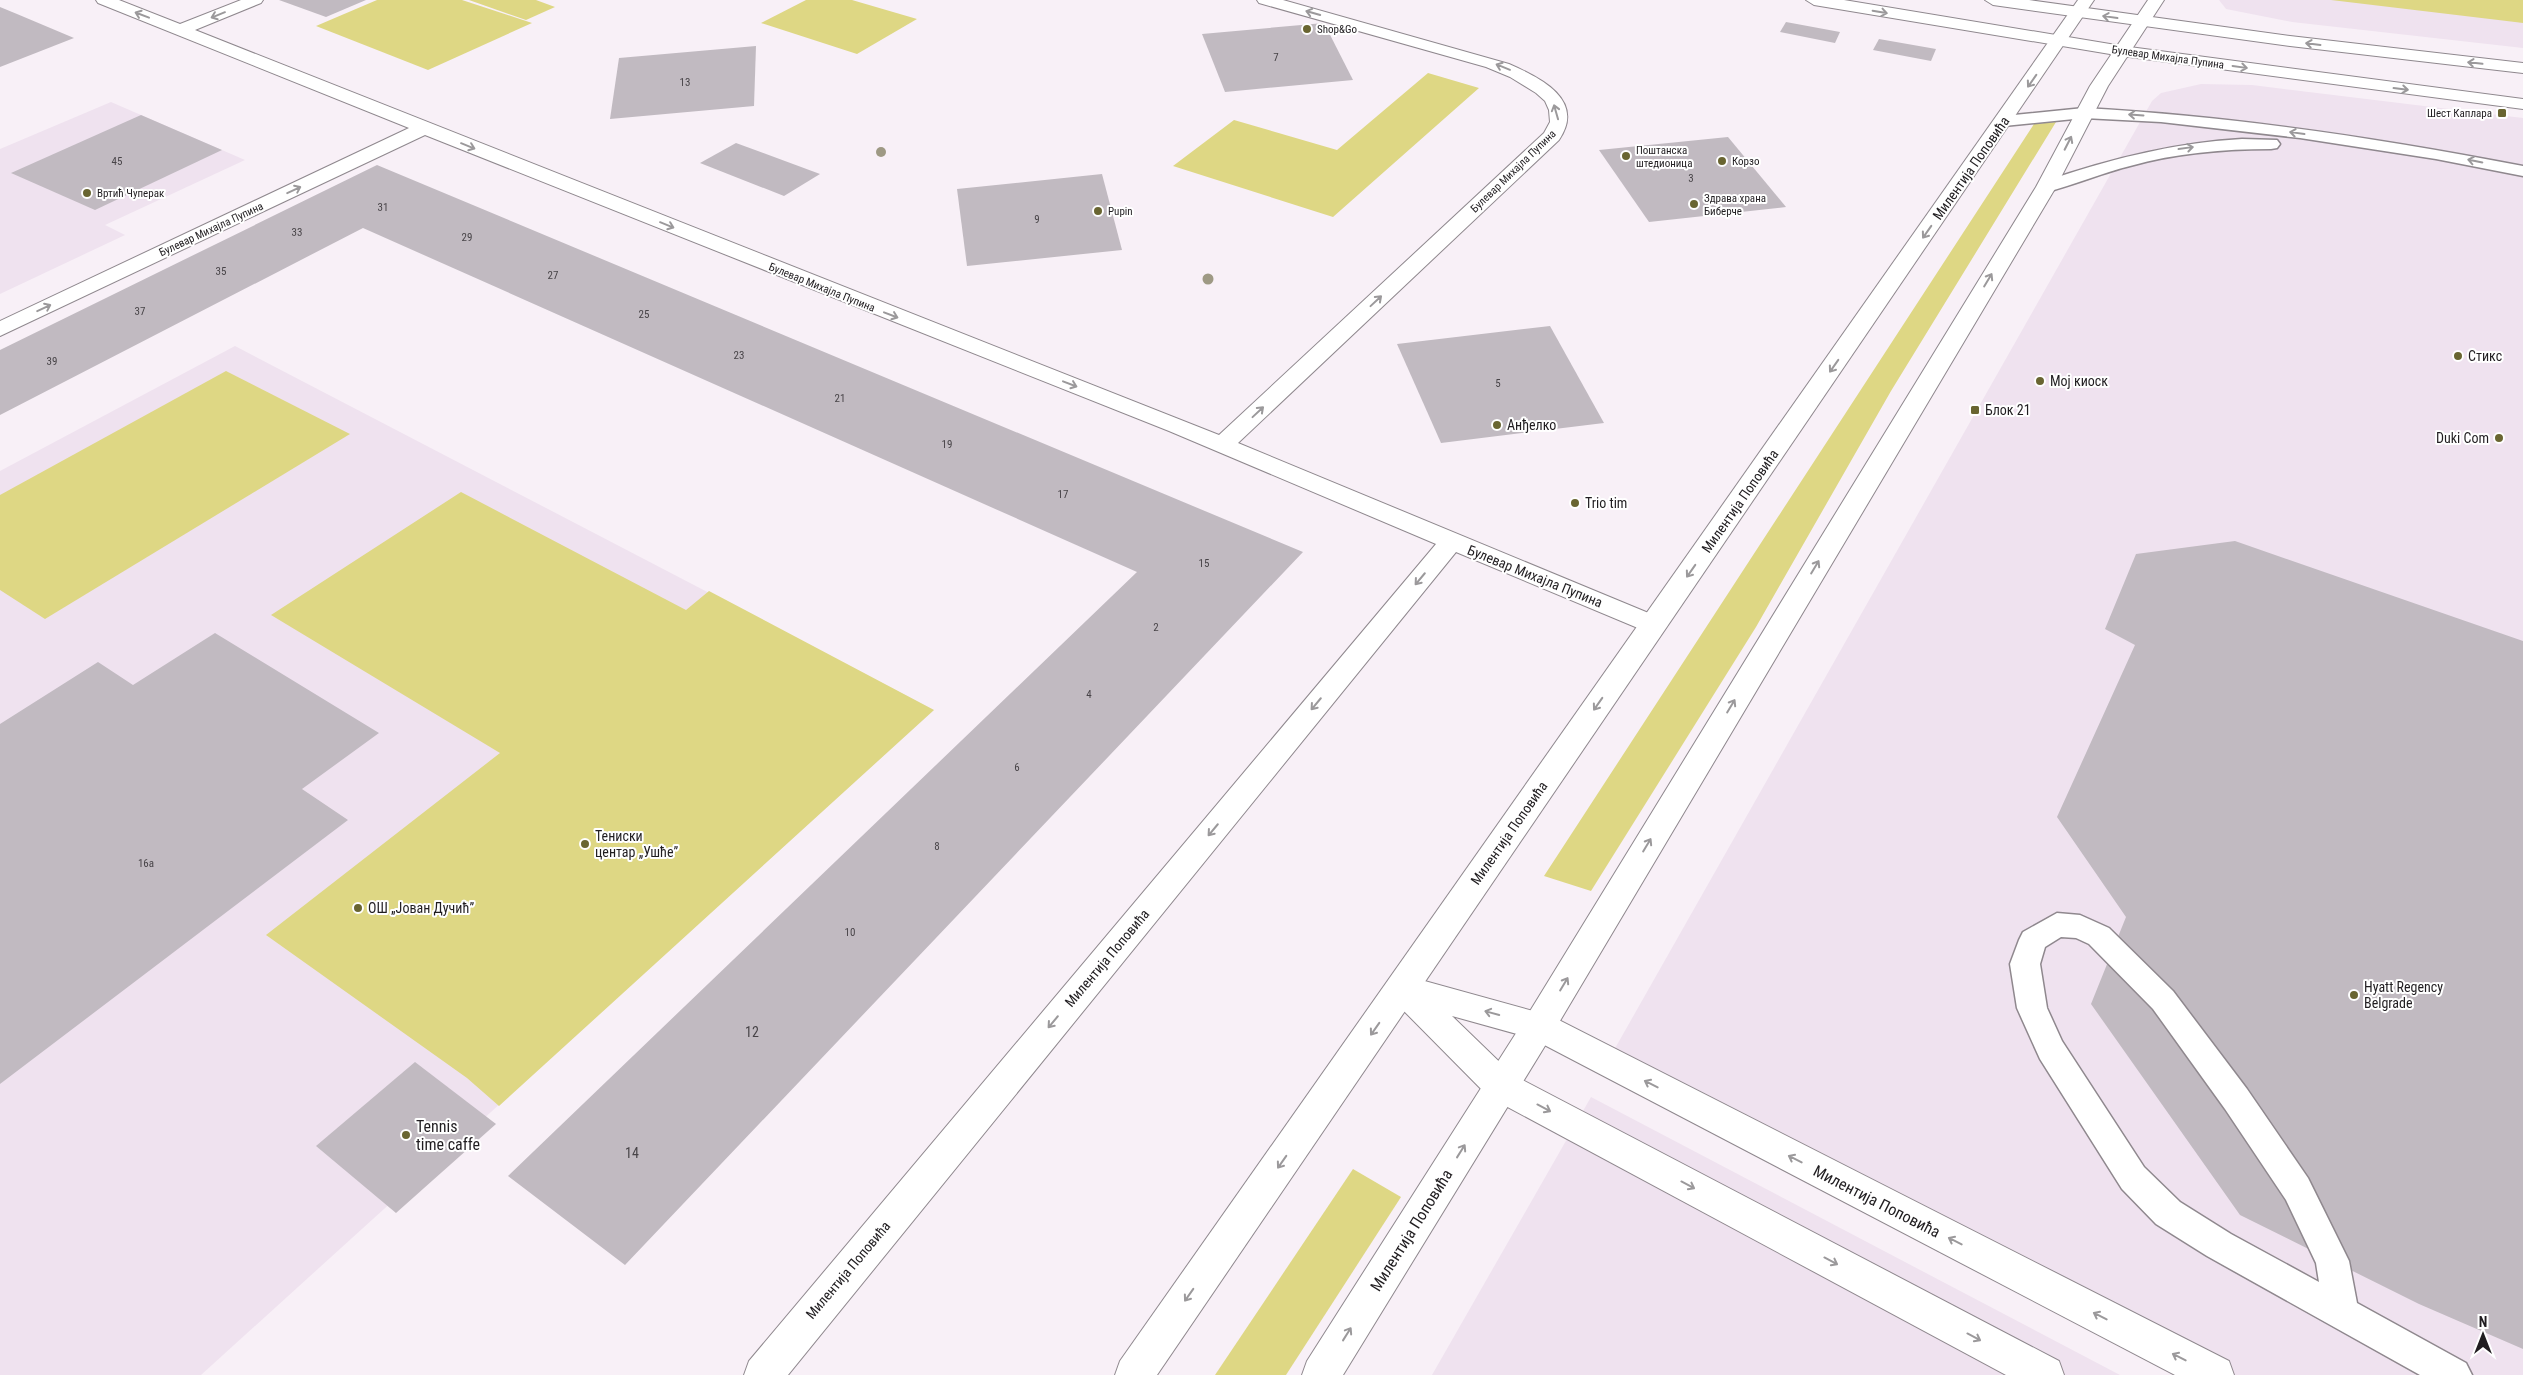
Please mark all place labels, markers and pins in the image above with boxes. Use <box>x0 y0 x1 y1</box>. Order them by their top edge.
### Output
marker: Shop&Go <box>1301 23 1313 35</box>
place label: Shop&Go <box>1317 23 1357 36</box>
place label: Шест Каплара <box>2427 107 2492 120</box>
marker: Шест Каплара <box>2496 107 2508 119</box>
place label: Поштанска штедионица <box>1636 144 1692 170</box>
marker: Поштанска штедионица <box>1620 150 1632 162</box>
marker: Корзо <box>1716 155 1728 167</box>
place label: Корзо <box>1732 155 1760 168</box>
marker: Вртић Чуперак <box>81 187 93 199</box>
place label: Вртић Чуперак <box>97 187 165 200</box>
place label: Здрава храна Биберче <box>1704 192 1766 218</box>
marker: Здрава храна Биберче <box>1688 198 1700 210</box>
marker: Pupin <box>1092 205 1104 217</box>
place label: Pupin <box>1108 205 1133 218</box>
place label: Стикс <box>2468 348 2502 364</box>
marker: Стикс <box>2452 350 2464 362</box>
place label: Мој киоск <box>2050 373 2108 389</box>
marker: Мој киоск <box>2034 375 2046 387</box>
place label: Блок 21 <box>1985 402 2031 418</box>
marker: Блок 21 <box>1969 404 1981 416</box>
place label: Анђелко <box>1507 417 1556 433</box>
marker: Анђелко <box>1491 419 1503 431</box>
place label: Duki Com <box>2436 430 2489 446</box>
marker: Duki Com <box>2493 432 2505 444</box>
place label: Trio tim <box>1585 495 1627 511</box>
marker: Trio tim <box>1569 497 1581 509</box>
place label: Тениски центар „Ушће” <box>595 828 679 860</box>
marker: Тениски центар „Ушће” <box>579 838 591 850</box>
place label: ОШ „Јован Дучић” <box>368 900 474 916</box>
marker: ОШ „Јован Дучић” <box>352 902 364 914</box>
place label: Hyatt Regency Belgrade <box>2364 979 2443 1011</box>
marker: Hyatt Regency Belgrade <box>2348 989 2360 1001</box>
place label: Tennis time caffe <box>416 1117 480 1154</box>
marker: Tennis time caffe <box>400 1129 412 1141</box>

